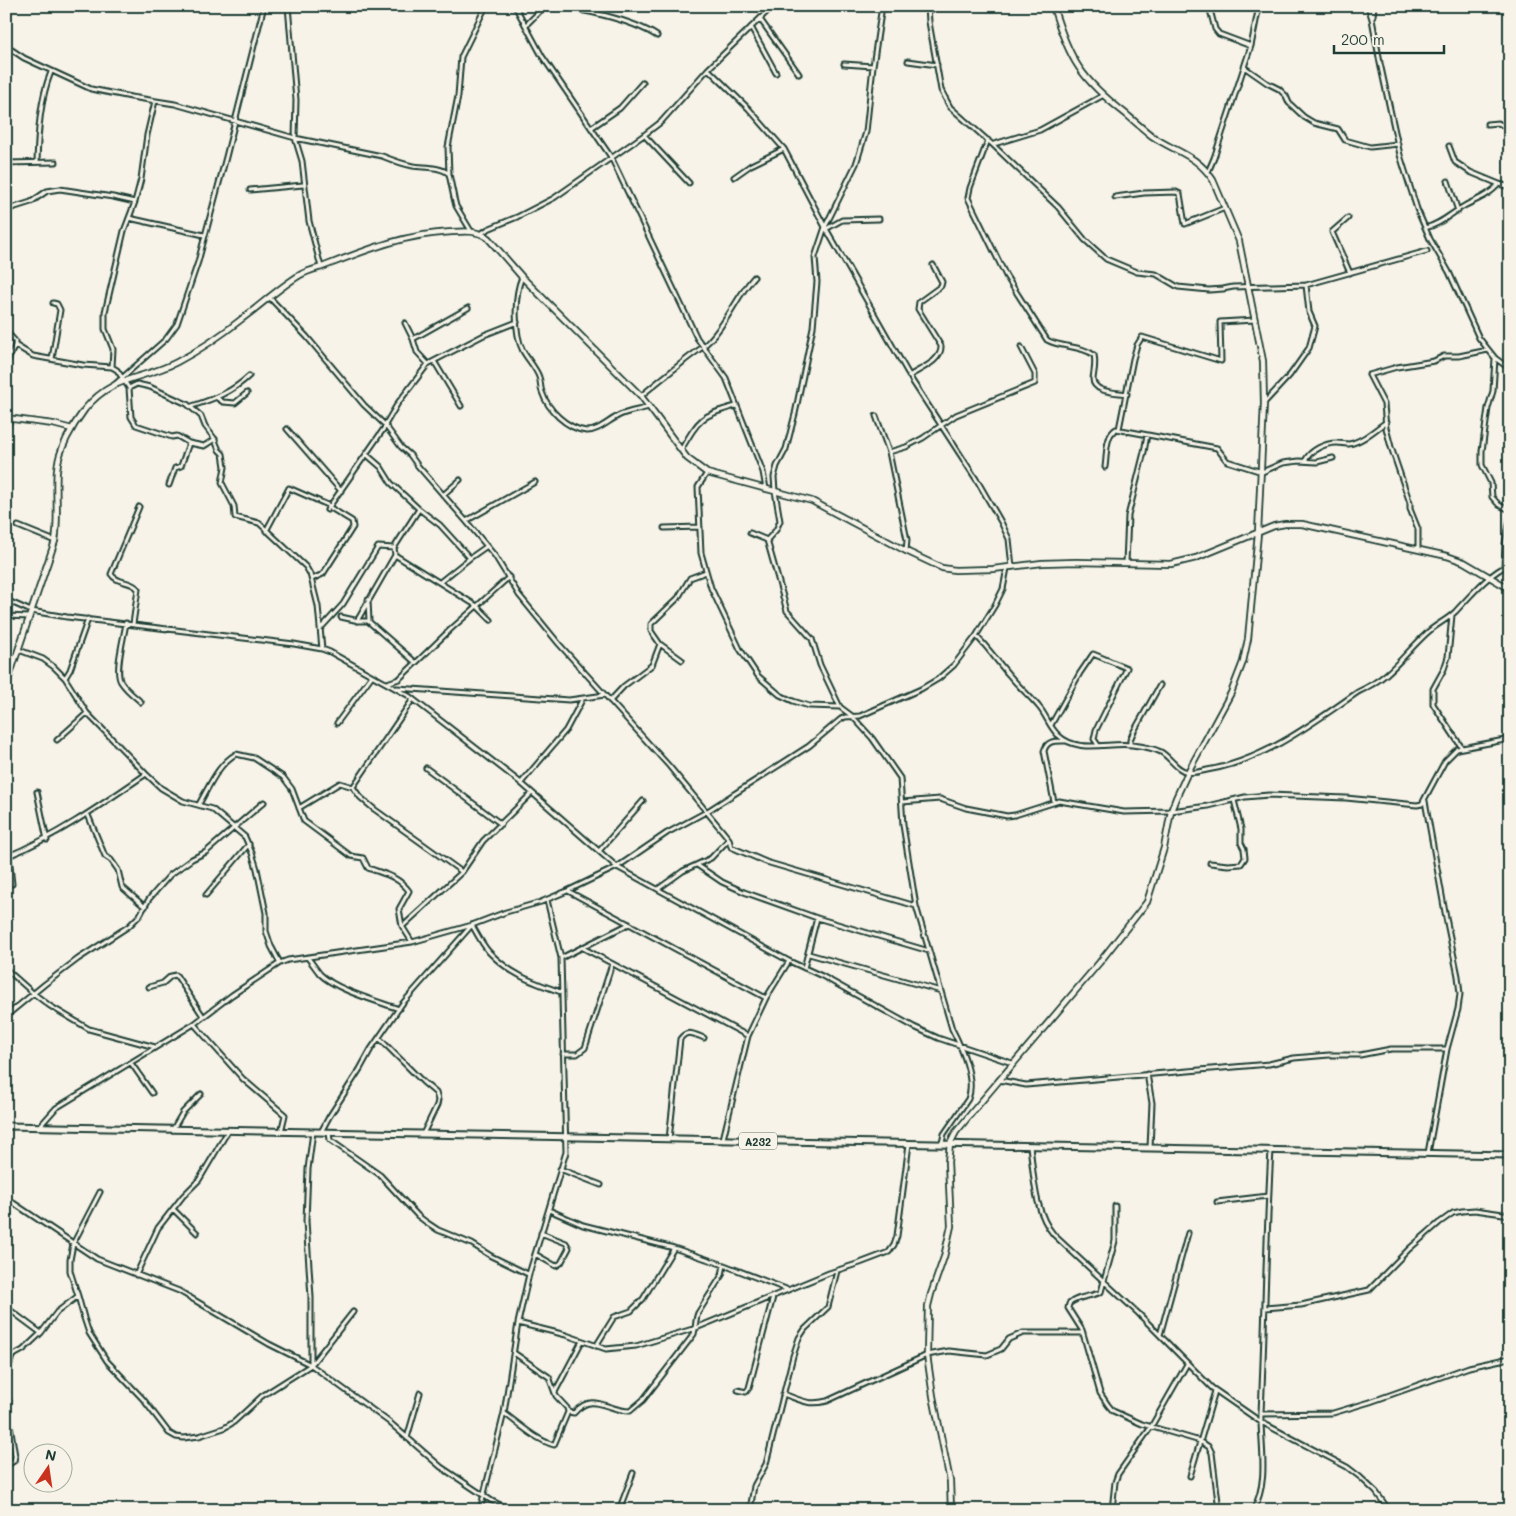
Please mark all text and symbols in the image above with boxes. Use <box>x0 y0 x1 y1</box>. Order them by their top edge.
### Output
scale bar <box>1334 22 1444 54</box>
text: 200 m <box>1341 29 1385 49</box>
road number: A232 <box>739 1132 777 1150</box>
north arrow <box>22 1444 72 1494</box>
text: N <box>44 1444 58 1465</box>

